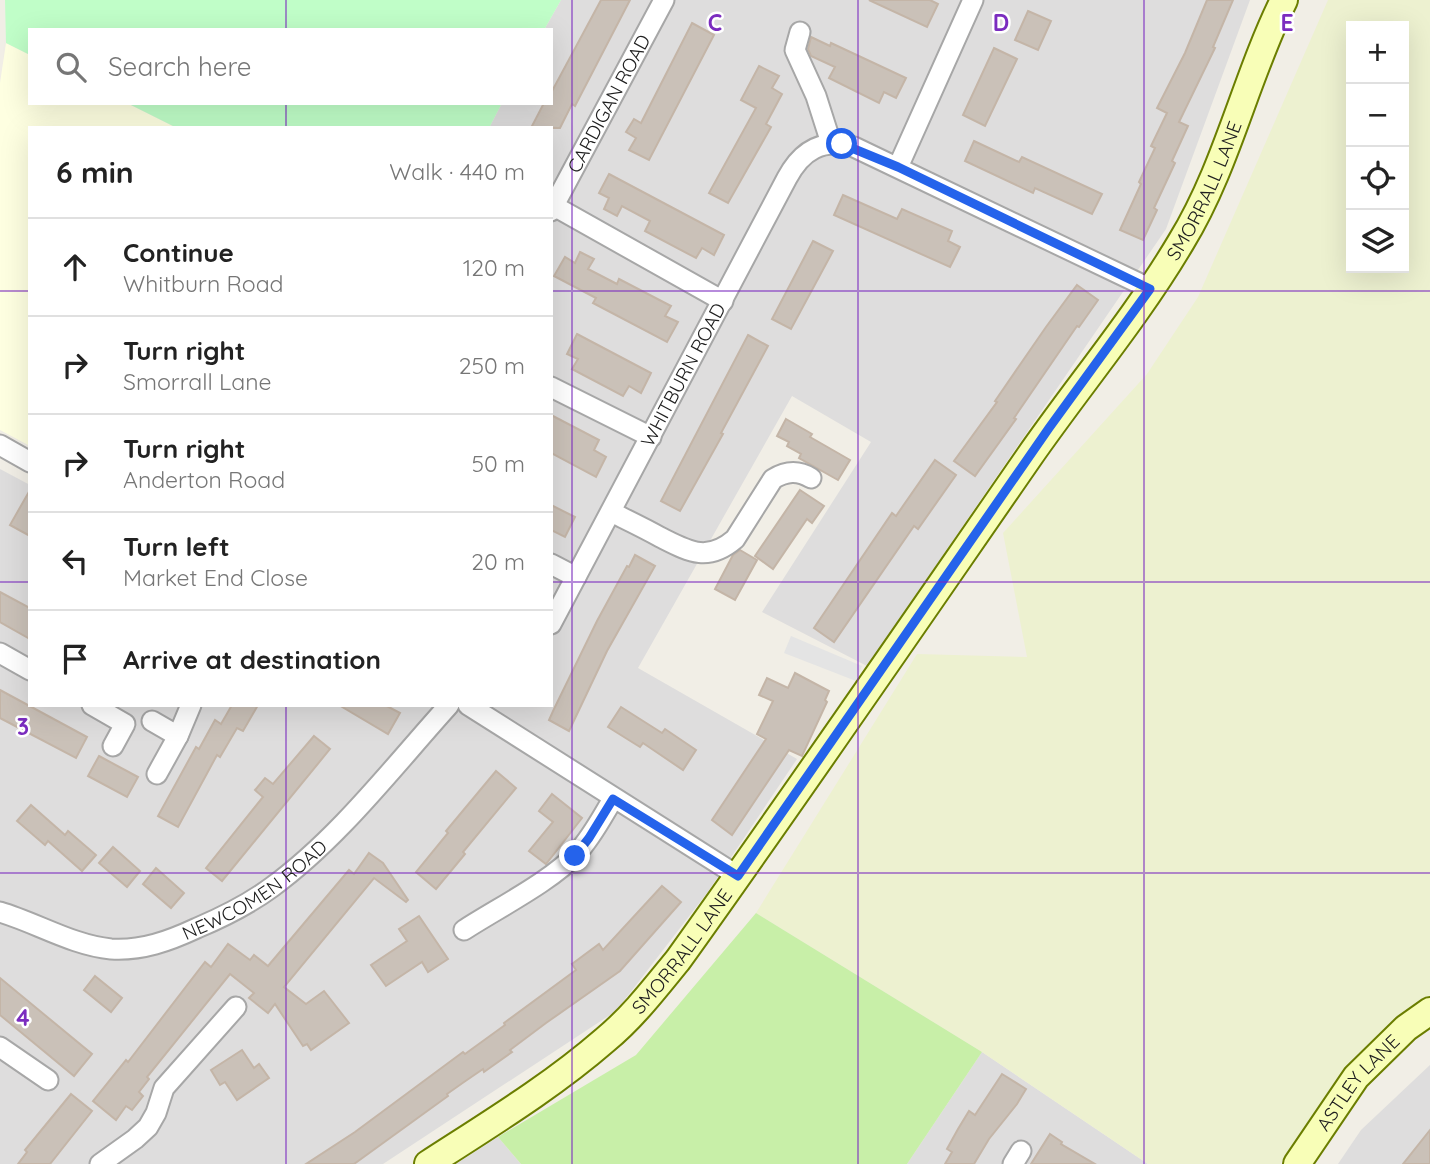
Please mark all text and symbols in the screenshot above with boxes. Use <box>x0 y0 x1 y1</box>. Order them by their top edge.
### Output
text: C <box>708 8 722 37</box>
text: D <box>993 8 1009 37</box>
text: E <box>1280 8 1294 37</box>
map controls <box>1346 21 1409 273</box>
button: + <box>1346 21 1409 84</box>
search box <box>28 28 553 105</box>
street label: CARDIGAN ROAD <box>562 30 655 177</box>
icon: search <box>52 48 90 86</box>
text: Search here <box>108 50 252 83</box>
button: − <box>1346 84 1409 147</box>
street label: SMORRALL LANE <box>1161 118 1247 265</box>
route start <box>826 128 857 159</box>
button: locate <box>1346 147 1409 210</box>
text: 6 min <box>56 153 134 191</box>
text: Walk · 440 m <box>389 157 525 186</box>
button: layers <box>1346 210 1409 273</box>
text: Continue <box>123 236 234 269</box>
icon: ahead <box>56 248 94 286</box>
text: 120 m <box>463 253 525 282</box>
text: Whitburn Road <box>123 269 284 298</box>
street label: WHITBURN ROAD <box>635 299 731 451</box>
text: Turn right <box>123 334 245 367</box>
icon: right <box>56 346 94 384</box>
text: 250 m <box>459 351 525 380</box>
text: Smorrall Lane <box>123 367 272 396</box>
text: Turn right <box>123 432 245 465</box>
icon: right <box>56 444 94 482</box>
text: 50 m <box>472 449 525 478</box>
text: Anderton Road <box>123 465 285 494</box>
text: Turn left <box>123 530 230 563</box>
icon: left <box>56 542 94 580</box>
text: 20 m <box>471 547 525 576</box>
text: Market End Close <box>123 563 308 592</box>
icon: arrive <box>56 640 94 678</box>
text: Arrive at destination <box>123 643 381 676</box>
text: 3 <box>17 712 29 741</box>
street label: NEWCOMEN ROAD <box>178 835 332 945</box>
route end <box>559 840 590 871</box>
street label: SMORRALL LANE <box>626 884 737 1019</box>
text: 4 <box>16 1003 30 1032</box>
street label: ASTLEY LANE <box>1311 1029 1404 1135</box>

